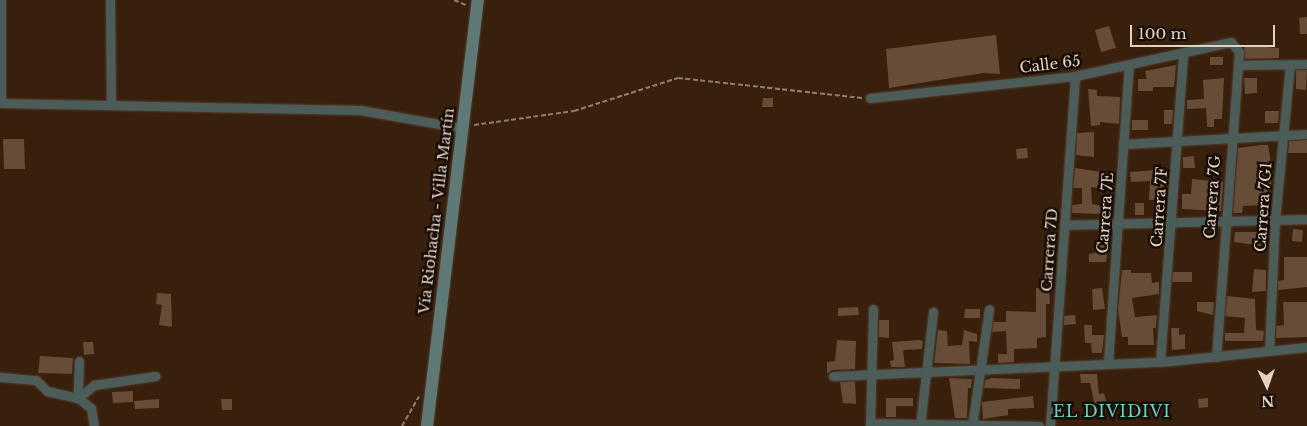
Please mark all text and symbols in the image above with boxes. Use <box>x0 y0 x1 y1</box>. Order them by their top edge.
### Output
scale bar <box>1132 15 1277 47</box>
text: 100 m <box>1138 24 1187 43</box>
street label: Calle 65 <box>1019 51 1081 77</box>
street label: Vía Riohacha - Villa Martín <box>414 106 458 316</box>
street label: Carrera 7G <box>1200 155 1224 239</box>
street label: Carrera 7G1 <box>1251 161 1275 253</box>
street label: Carrera 7F <box>1147 166 1171 248</box>
street label: Carrera 7E <box>1093 172 1117 254</box>
street label: Carrera 7D <box>1037 208 1061 292</box>
north arrow <box>1242 361 1292 411</box>
text: N <box>1261 392 1275 410</box>
district label: EL DIVIDIVI <box>1051 401 1173 421</box>

